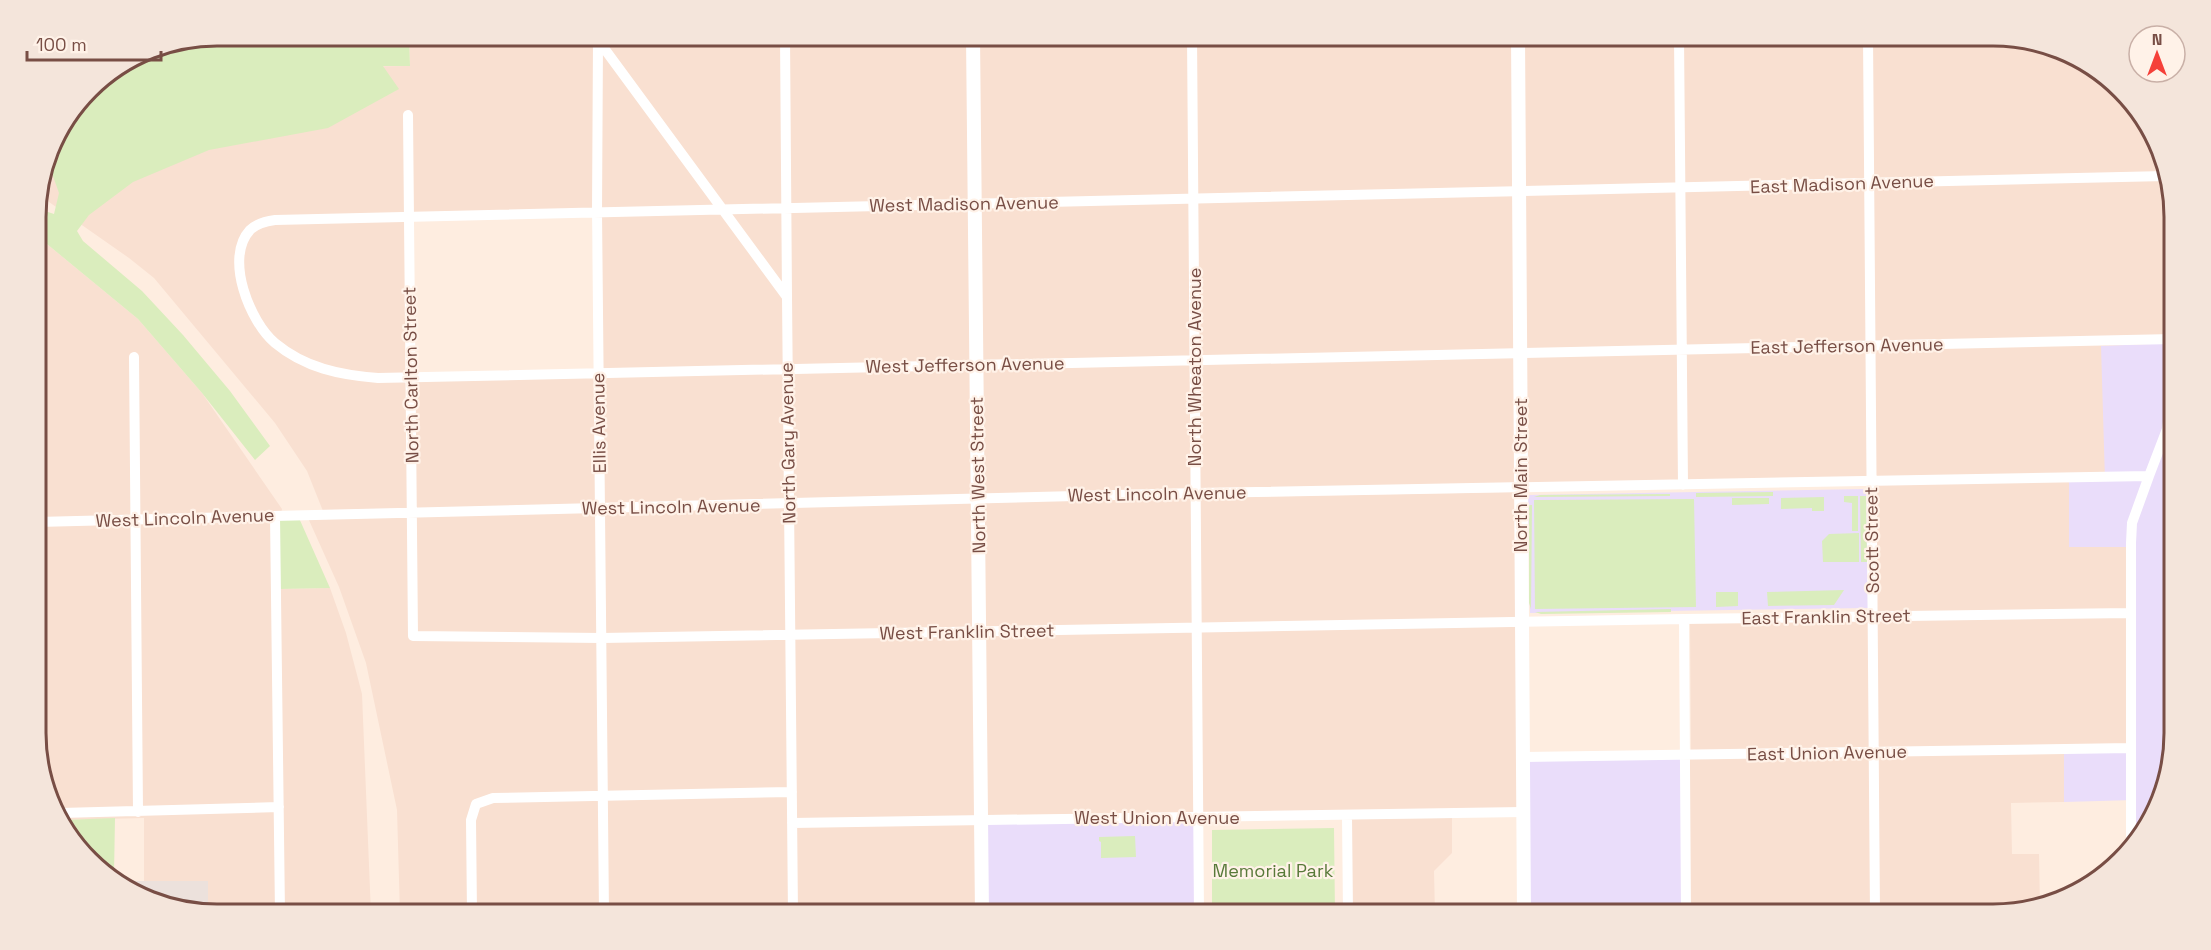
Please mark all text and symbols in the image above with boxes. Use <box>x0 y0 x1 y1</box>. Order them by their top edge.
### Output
scale bar <box>27 24 160 62</box>
north arrow <box>2127 24 2187 84</box>
text: N <box>2152 29 2162 50</box>
text: 100 m <box>36 33 87 56</box>
street label: East Madison Avenue <box>1750 169 1934 198</box>
street label: West Madison Avenue <box>869 190 1059 217</box>
street label: North Wheaton Avenue <box>1183 268 1206 466</box>
street label: North Carlton Street <box>397 286 424 464</box>
street label: East Jefferson Avenue <box>1750 332 1944 359</box>
street label: West Jefferson Avenue <box>865 351 1065 378</box>
street label: North Gary Avenue <box>775 362 800 524</box>
street label: Ellis Avenue <box>586 372 611 474</box>
street label: North West Street <box>965 396 990 554</box>
street label: North Main Street <box>1509 398 1532 552</box>
street label: West Lincoln Avenue <box>1067 480 1247 507</box>
street label: Scott Street <box>1859 486 1884 594</box>
street label: West Lincoln Avenue <box>581 493 761 520</box>
street label: West Lincoln Avenue <box>95 503 275 532</box>
street label: East Franklin Street <box>1741 604 1911 629</box>
street label: West Franklin Street <box>879 618 1055 645</box>
street label: East Union Avenue <box>1747 740 1907 765</box>
street label: West Union Avenue <box>1074 806 1240 829</box>
park label: Memorial Park <box>1213 859 1334 882</box>

